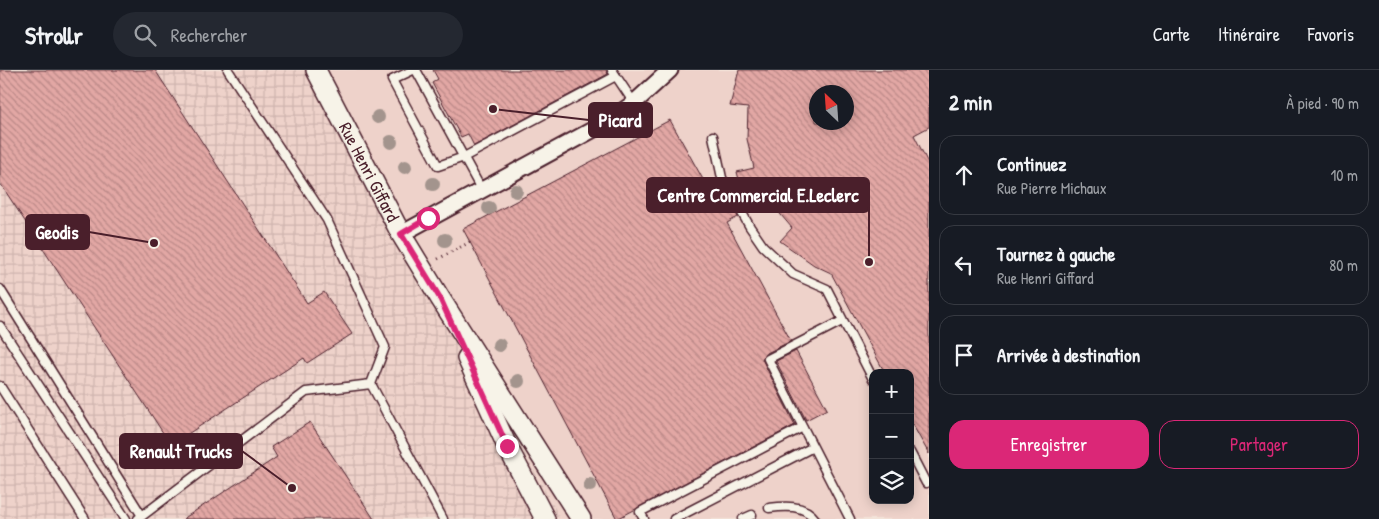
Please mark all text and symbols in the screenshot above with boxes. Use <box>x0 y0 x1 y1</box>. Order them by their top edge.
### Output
search box <box>113 12 463 57</box>
text: Strollr <box>25 19 83 51</box>
icon: search <box>131 21 159 49</box>
text: Rechercher <box>171 22 247 48</box>
text: Carte <box>1153 22 1190 47</box>
text: Itinéraire <box>1218 22 1280 47</box>
text: Favoris <box>1308 22 1354 47</box>
north arrow <box>809 85 854 130</box>
text: 2 min <box>949 88 992 117</box>
text: À pied · 90 m <box>1286 92 1359 114</box>
callout: Picard <box>589 103 652 137</box>
text: Picard <box>599 107 642 133</box>
street label: Rue Henri Giffard <box>333 118 405 226</box>
text: Continuez <box>997 151 1066 177</box>
icon: ahead <box>950 161 978 189</box>
text: 10 m <box>1330 164 1358 186</box>
text: Rue Pierre Michaux <box>997 177 1107 199</box>
callout: Centre Commercial E.Leclerc <box>647 178 869 212</box>
text: Centre Commercial E.Leclerc <box>657 182 859 208</box>
route start <box>417 207 440 230</box>
callout: Geodis <box>26 215 89 249</box>
text: Geodis <box>35 219 79 245</box>
text: Tournez à gauche <box>997 241 1115 267</box>
icon: left <box>950 251 978 279</box>
text: 80 m <box>1329 254 1358 276</box>
text: Rue Henri Giffard <box>997 267 1094 289</box>
icon: arrive <box>950 341 978 369</box>
text: Arrivée à destination <box>997 342 1140 368</box>
map controls <box>869 369 914 504</box>
button: + <box>869 369 914 414</box>
button: − <box>869 414 914 459</box>
button: Enregistrer <box>949 420 1149 469</box>
button: Partager <box>1159 420 1359 469</box>
callout: Renault Trucks <box>120 434 242 468</box>
route end <box>496 435 519 458</box>
text: Renault Trucks <box>130 438 233 464</box>
button: layers <box>869 459 914 504</box>

